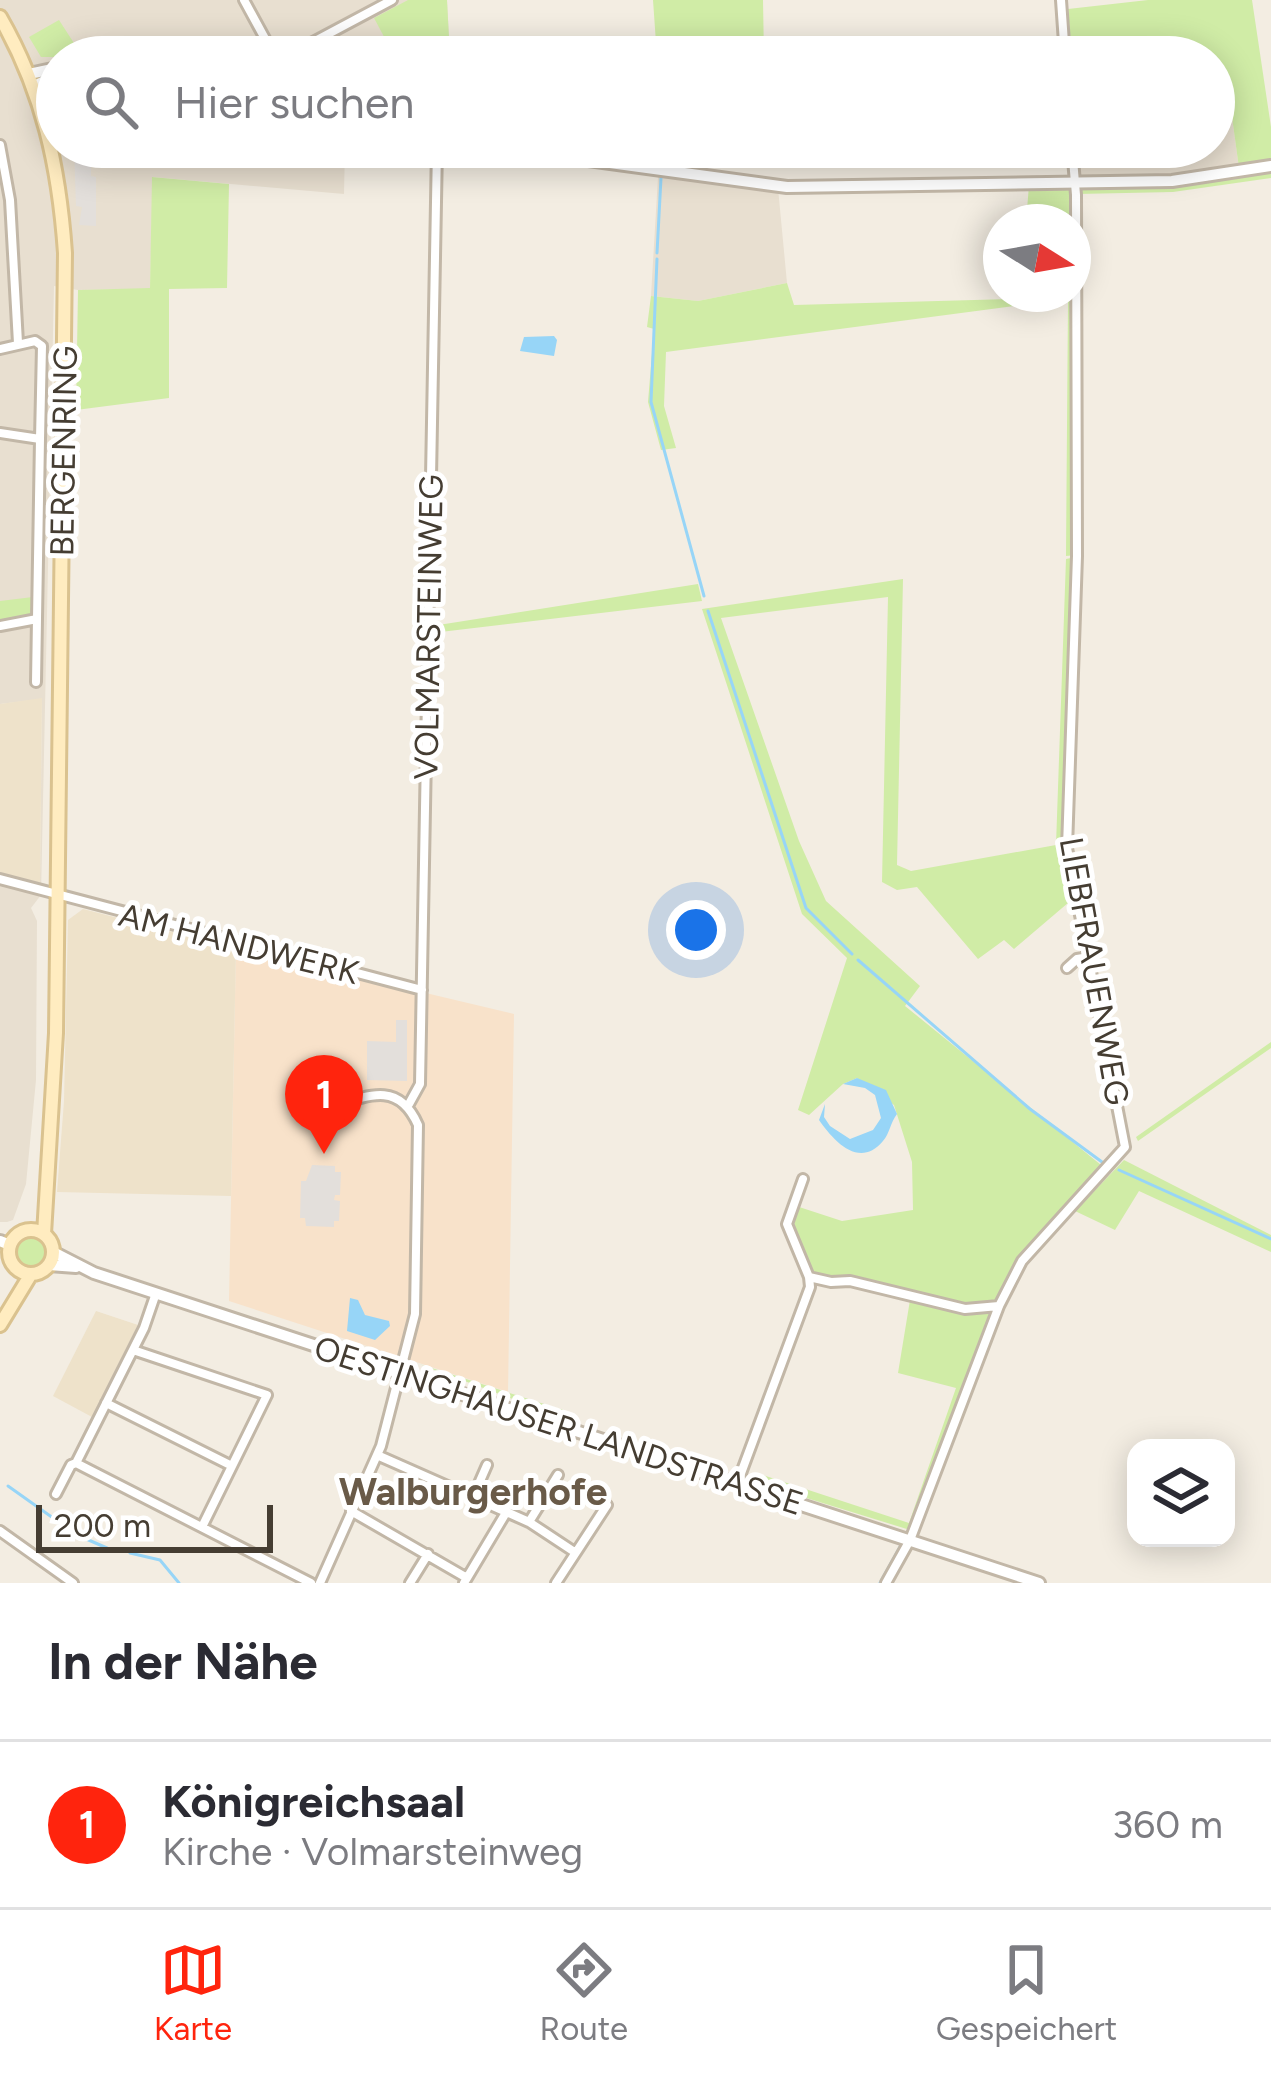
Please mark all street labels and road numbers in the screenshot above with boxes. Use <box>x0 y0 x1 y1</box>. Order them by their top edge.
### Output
street label: BERGENRING <box>42 345 85 557</box>
street label: VOLMARSTEINWEG <box>406 474 451 780</box>
street label: LIEBFRAUENWEG <box>1052 834 1137 1108</box>
street label: AM HANDWERK <box>115 895 363 992</box>
street label: OESTINGHAUSER LANDSTRASSE <box>310 1328 808 1523</box>

